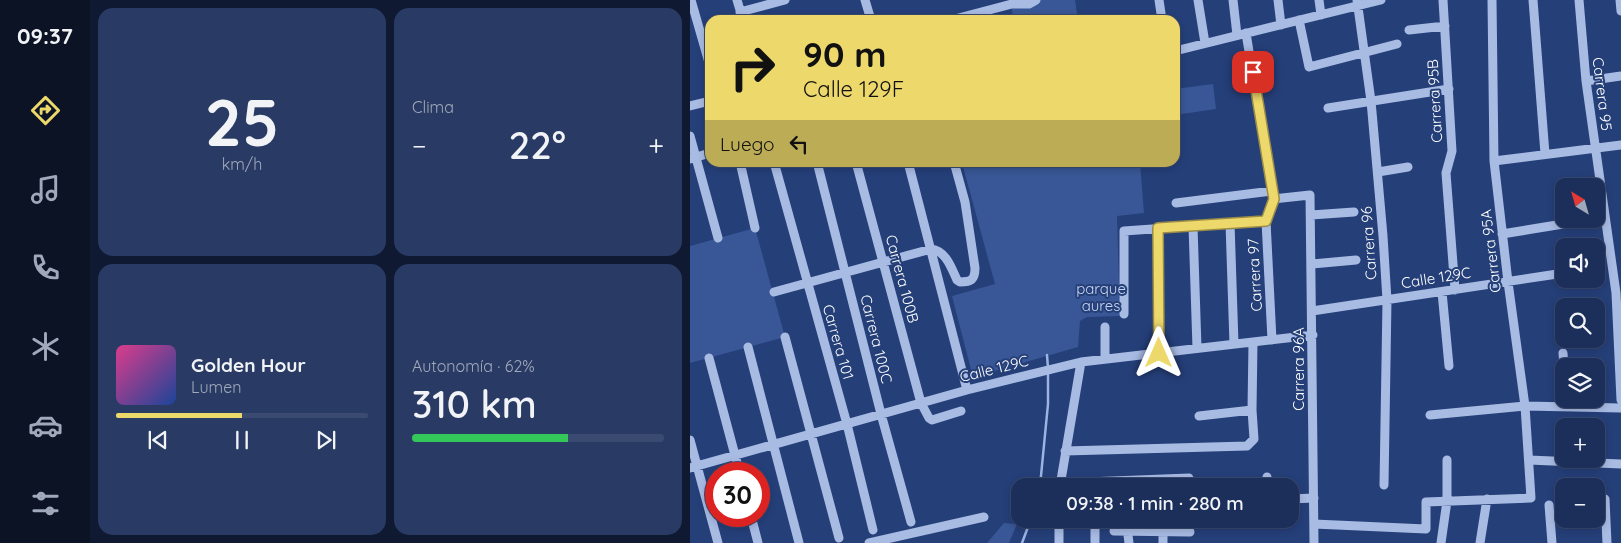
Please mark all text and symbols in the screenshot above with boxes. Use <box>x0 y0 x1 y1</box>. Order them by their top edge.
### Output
text: 09:37 <box>17 22 73 50</box>
text: 90 m <box>803 32 886 76</box>
icon: right <box>720 35 785 100</box>
pin <box>1232 51 1274 93</box>
street label: Carrera 95 <box>1589 56 1616 132</box>
icon: arrive <box>1239 58 1267 86</box>
street label: Carrera 95B <box>1423 59 1446 143</box>
text: Calle 129F <box>803 75 904 103</box>
text: 25 <box>205 81 279 162</box>
icon: directions <box>28 93 63 128</box>
text: Clima <box>412 97 454 117</box>
text: 22° <box>509 121 566 169</box>
text: − <box>412 128 427 163</box>
text: + <box>648 128 664 163</box>
icon: left <box>785 130 813 158</box>
text: Luego <box>720 132 775 156</box>
text: km/h <box>222 154 262 174</box>
icon: music <box>28 172 63 207</box>
north arrow <box>1555 178 1605 228</box>
map controls <box>1555 178 1605 528</box>
street label: Carrera 96 <box>1356 206 1381 281</box>
street label: Carrera 95A <box>1476 208 1505 294</box>
street label: Carrera 100B <box>882 233 923 325</box>
street label: Carrera 97 <box>1243 238 1266 312</box>
button: sound <box>1555 238 1605 288</box>
icon: phone <box>28 250 63 285</box>
street label: Calle 129C <box>1400 263 1472 292</box>
park label: parque aures <box>1076 279 1126 315</box>
street label: Carrera 100C <box>856 293 897 385</box>
button: search <box>1555 298 1605 348</box>
street label: Carrera 101 <box>819 302 858 382</box>
position arrow <box>1132 326 1184 378</box>
street label: Carrera 96A <box>1289 327 1308 411</box>
icon: climate <box>28 329 63 364</box>
street label: Calle 129C <box>958 351 1030 386</box>
text: Golden Hour <box>191 353 306 377</box>
text: Autonomía · 62% <box>412 356 535 376</box>
button: layers <box>1555 358 1605 408</box>
text: Lumen <box>191 377 242 397</box>
text: 310 km <box>412 380 537 428</box>
icon: car <box>28 408 63 443</box>
button: + <box>1555 418 1605 468</box>
icon: previous <box>144 426 172 454</box>
icon: pause <box>228 426 256 454</box>
icon: next <box>312 426 340 454</box>
speed limit sign: 30 <box>705 462 770 527</box>
button: − <box>1555 478 1605 528</box>
icon: filters <box>28 486 63 521</box>
text: 09:38 · 1 min · 280 m <box>1066 491 1244 515</box>

